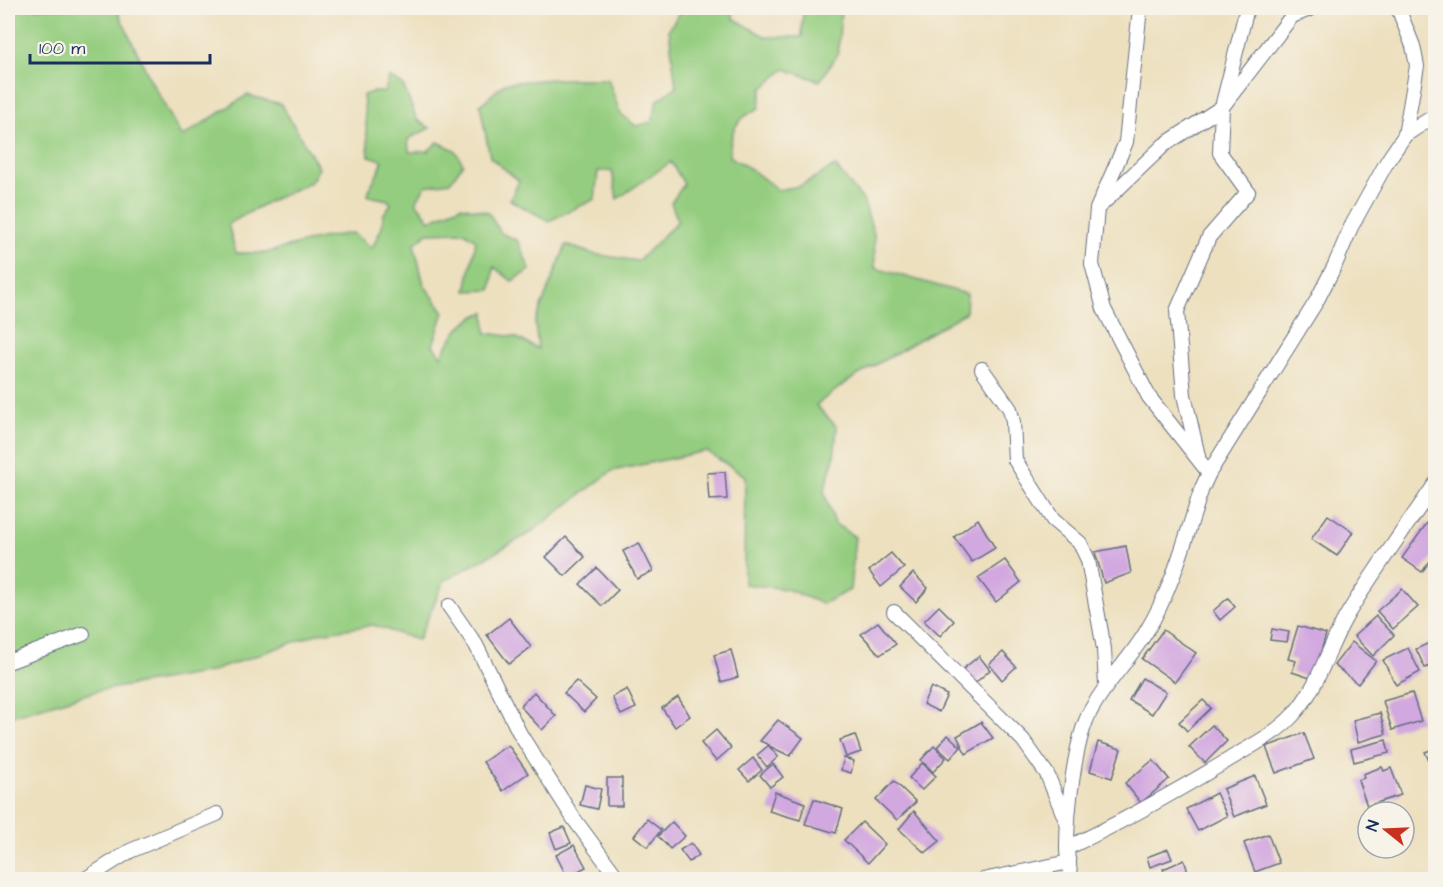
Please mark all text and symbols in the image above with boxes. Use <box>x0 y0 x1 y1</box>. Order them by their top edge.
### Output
scale bar <box>30 27 210 65</box>
text: 100 m <box>39 36 85 61</box>
north arrow <box>1356 800 1416 860</box>
text: N <box>1361 818 1385 834</box>

